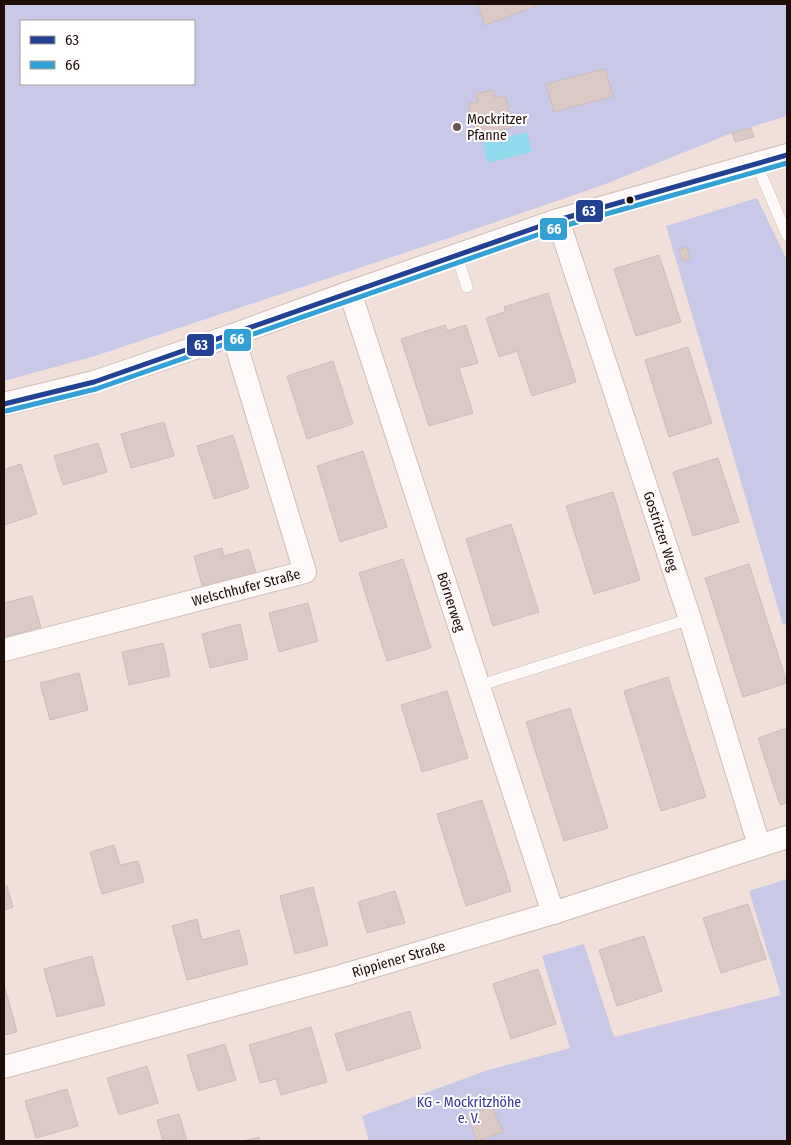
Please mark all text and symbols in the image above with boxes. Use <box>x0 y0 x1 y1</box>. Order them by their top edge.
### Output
legend <box>20 20 195 85</box>
text: 63 <box>65 31 79 49</box>
text: 66 <box>65 56 80 74</box>
place label: Mockritzer Pfanne <box>467 111 527 144</box>
marker: Mockritzer Pfanne <box>451 121 463 133</box>
unlabelled marker <box>625 195 635 205</box>
line badge: 63 <box>575 199 604 223</box>
text: 63 <box>582 203 596 220</box>
line badge: 66 <box>539 217 568 241</box>
text: 66 <box>547 221 561 238</box>
line badge: 66 <box>223 328 252 352</box>
text: 66 <box>230 331 244 348</box>
line badge: 63 <box>186 333 215 357</box>
text: 63 <box>194 337 208 354</box>
street label: Gostritzer Weg <box>639 489 682 574</box>
street label: Welschhufer Straße <box>190 566 302 610</box>
street label: Börnerweg <box>433 570 469 634</box>
street label: Rippiener Straße <box>350 938 447 981</box>
park label: KG - Mockritzhöhe e. V. <box>417 1094 521 1127</box>

